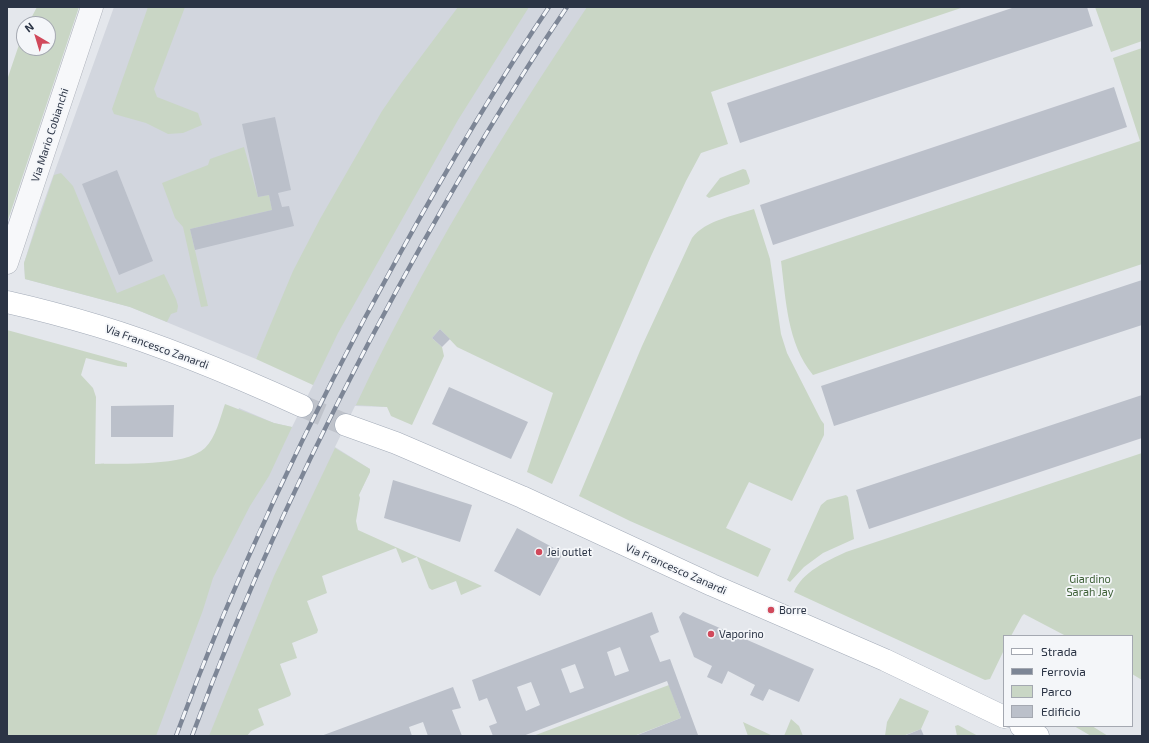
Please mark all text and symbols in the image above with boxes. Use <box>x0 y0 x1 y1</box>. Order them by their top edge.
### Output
north arrow <box>16 16 56 56</box>
text: N <box>22 19 36 35</box>
street label: Via Mario Cobianchi <box>29 86 71 184</box>
street label: Via Francesco Zanardi <box>103 322 211 372</box>
street label: Via Francesco Zanardi <box>623 541 729 597</box>
place label: Jei outlet <box>547 545 592 559</box>
marker: Jei outlet <box>534 547 544 557</box>
park label: Giardino Sarah Jay <box>1066 572 1114 598</box>
place label: Borre <box>779 603 807 617</box>
marker: Borre <box>766 605 776 615</box>
place label: Vaporino <box>719 627 764 641</box>
marker: Vaporino <box>706 629 716 639</box>
legend <box>1003 635 1133 727</box>
text: Strada <box>1041 644 1077 658</box>
text: Ferrovia <box>1041 664 1086 678</box>
text: Parco <box>1041 684 1072 698</box>
text: Edificio <box>1041 704 1081 718</box>

